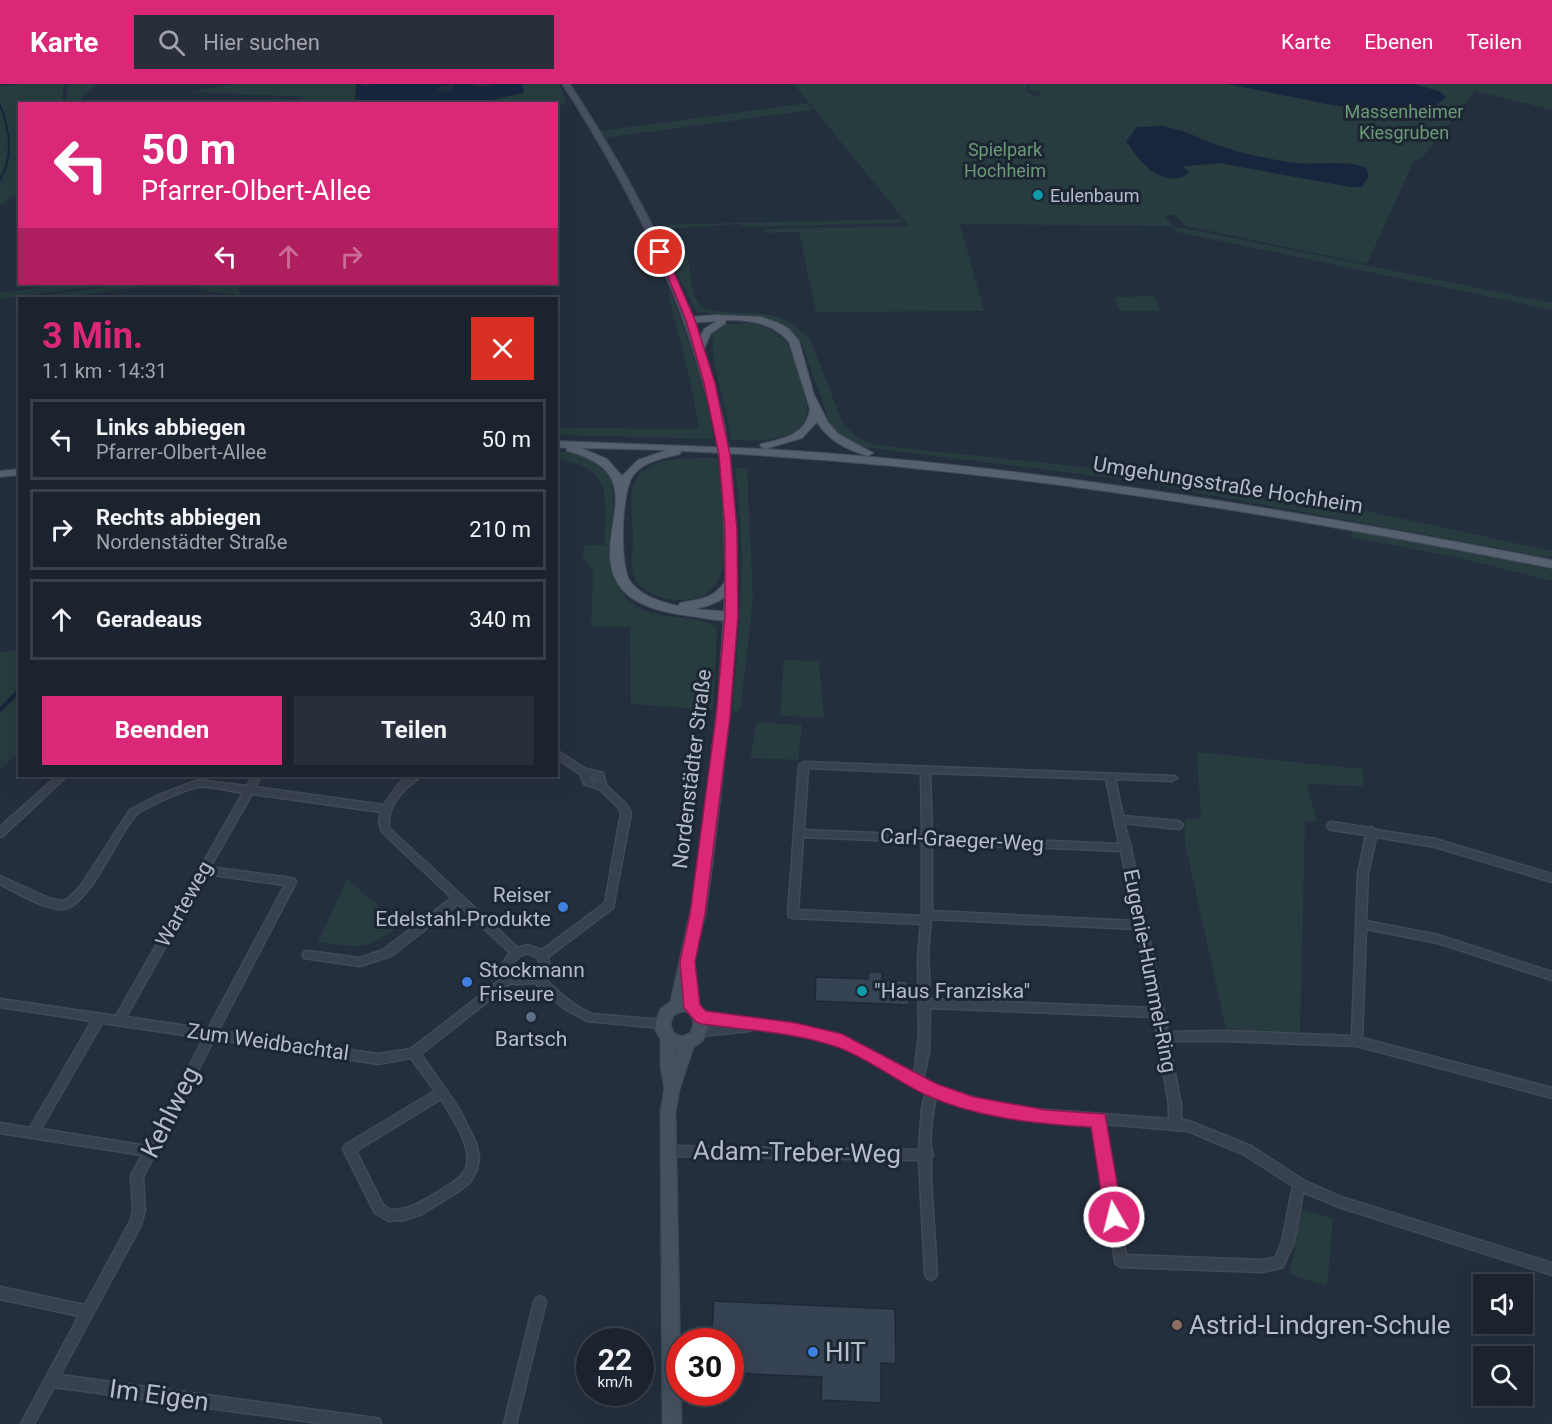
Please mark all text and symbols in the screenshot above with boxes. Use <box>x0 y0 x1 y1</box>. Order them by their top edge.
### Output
search box <box>134 15 554 69</box>
text: Karte <box>30 26 98 59</box>
icon: search <box>155 26 188 59</box>
text: Hier suchen <box>203 30 320 55</box>
text: Karte <box>1281 30 1331 54</box>
text: Ebenen <box>1364 30 1433 54</box>
text: Teilen <box>1466 30 1522 54</box>
park label: Massenheimer Kiesgruben <box>1345 101 1463 143</box>
text: 50 m <box>141 125 236 174</box>
icon: left <box>42 126 120 204</box>
park label: Spielpark Hochheim <box>964 139 1046 181</box>
text: Pfarrer-Olbert-Allee <box>141 175 371 207</box>
place label: Eulenbaum <box>1050 185 1139 206</box>
marker: Eulenbaum <box>1031 188 1045 202</box>
pin <box>634 226 685 277</box>
icon: arrive <box>643 235 676 268</box>
icon: left <box>209 240 242 273</box>
icon: ahead <box>272 240 305 273</box>
icon: right <box>335 240 368 273</box>
text: 3 Min. <box>42 315 143 357</box>
button: close <box>471 317 534 380</box>
text: 1.1 km · 14:31 <box>42 359 167 383</box>
text: Links abbiegen <box>96 415 246 440</box>
icon: left <box>45 423 78 456</box>
text: 50 m <box>482 427 531 452</box>
text: Pfarrer-Olbert-Allee <box>96 440 267 464</box>
street label: Umgehungsstraße Hochheim <box>1091 452 1365 518</box>
text: Rechts abbiegen <box>96 505 261 530</box>
icon: right <box>45 513 78 546</box>
text: 210 m <box>469 517 531 542</box>
text: Nordenstädter Straße <box>96 530 287 554</box>
icon: ahead <box>45 603 78 636</box>
text: Geradeaus <box>96 607 202 632</box>
text: 340 m <box>469 607 531 632</box>
street label: Nordenstädter Straße <box>668 668 716 870</box>
button: Beenden <box>42 696 282 765</box>
button: Teilen <box>294 696 534 765</box>
street label: Carl-Graeger-Weg <box>880 824 1044 856</box>
street label: Warteweg <box>151 857 217 951</box>
street label: Eugenie-Hummel-Ring <box>1118 867 1182 1075</box>
place label: Reiser Edelstahl-Produkte <box>375 883 551 931</box>
marker: Reiser Edelstahl-Produkte <box>556 900 570 914</box>
place label: Stockmann Friseure <box>479 958 585 1006</box>
marker: Stockmann Friseure <box>460 975 474 989</box>
place label: "Haus Franziska" <box>874 979 1030 1003</box>
marker: "Haus Franziska" <box>855 984 869 998</box>
marker: Bartsch <box>524 1010 538 1024</box>
street label: Zum Weidbachtal <box>186 1019 350 1065</box>
place label: Bartsch <box>495 1027 567 1051</box>
street label: Kehlweg <box>134 1061 206 1163</box>
street label: Adam-Treber-Weg <box>693 1135 901 1169</box>
position arrow <box>1082 1185 1146 1249</box>
map controls <box>1473 1274 1533 1406</box>
button: sound <box>1473 1274 1533 1334</box>
place label: Astrid-Lindgren-Schule <box>1189 1310 1451 1340</box>
marker: Astrid-Lindgren-Schule <box>1170 1318 1184 1332</box>
speed limit sign: 30 <box>666 1328 744 1406</box>
place label: HIT <box>825 1337 866 1367</box>
text: 22 <box>598 1342 632 1377</box>
marker: HIT <box>806 1345 820 1359</box>
button: search <box>1473 1346 1533 1406</box>
street label: Im Eigen <box>107 1373 211 1417</box>
text: km/h <box>597 1373 633 1391</box>

